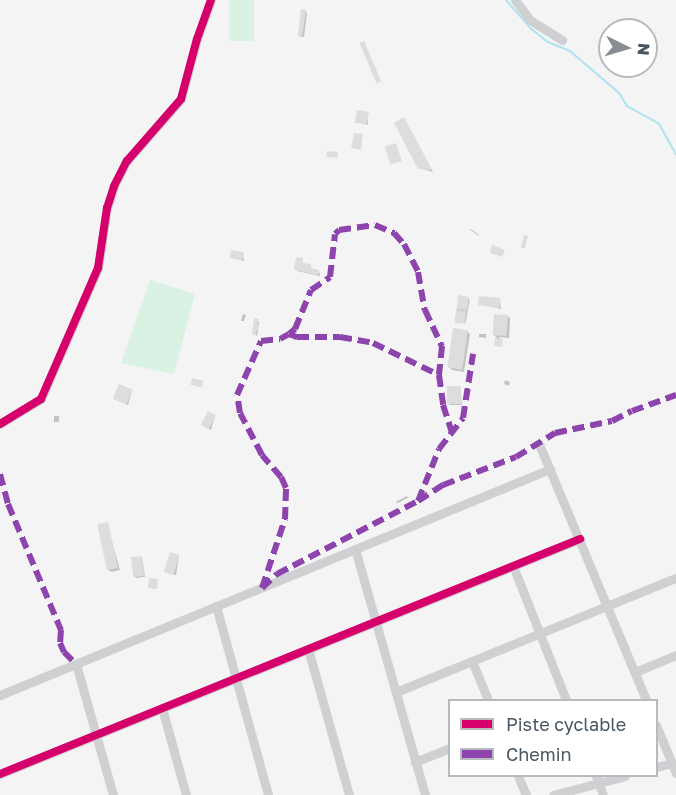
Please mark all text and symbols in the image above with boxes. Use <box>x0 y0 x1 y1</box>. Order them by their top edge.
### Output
north arrow <box>598 18 658 78</box>
text: N <box>633 42 654 56</box>
legend <box>448 699 658 777</box>
text: Piste cyclable <box>506 713 626 735</box>
text: Chemin <box>506 743 572 765</box>

